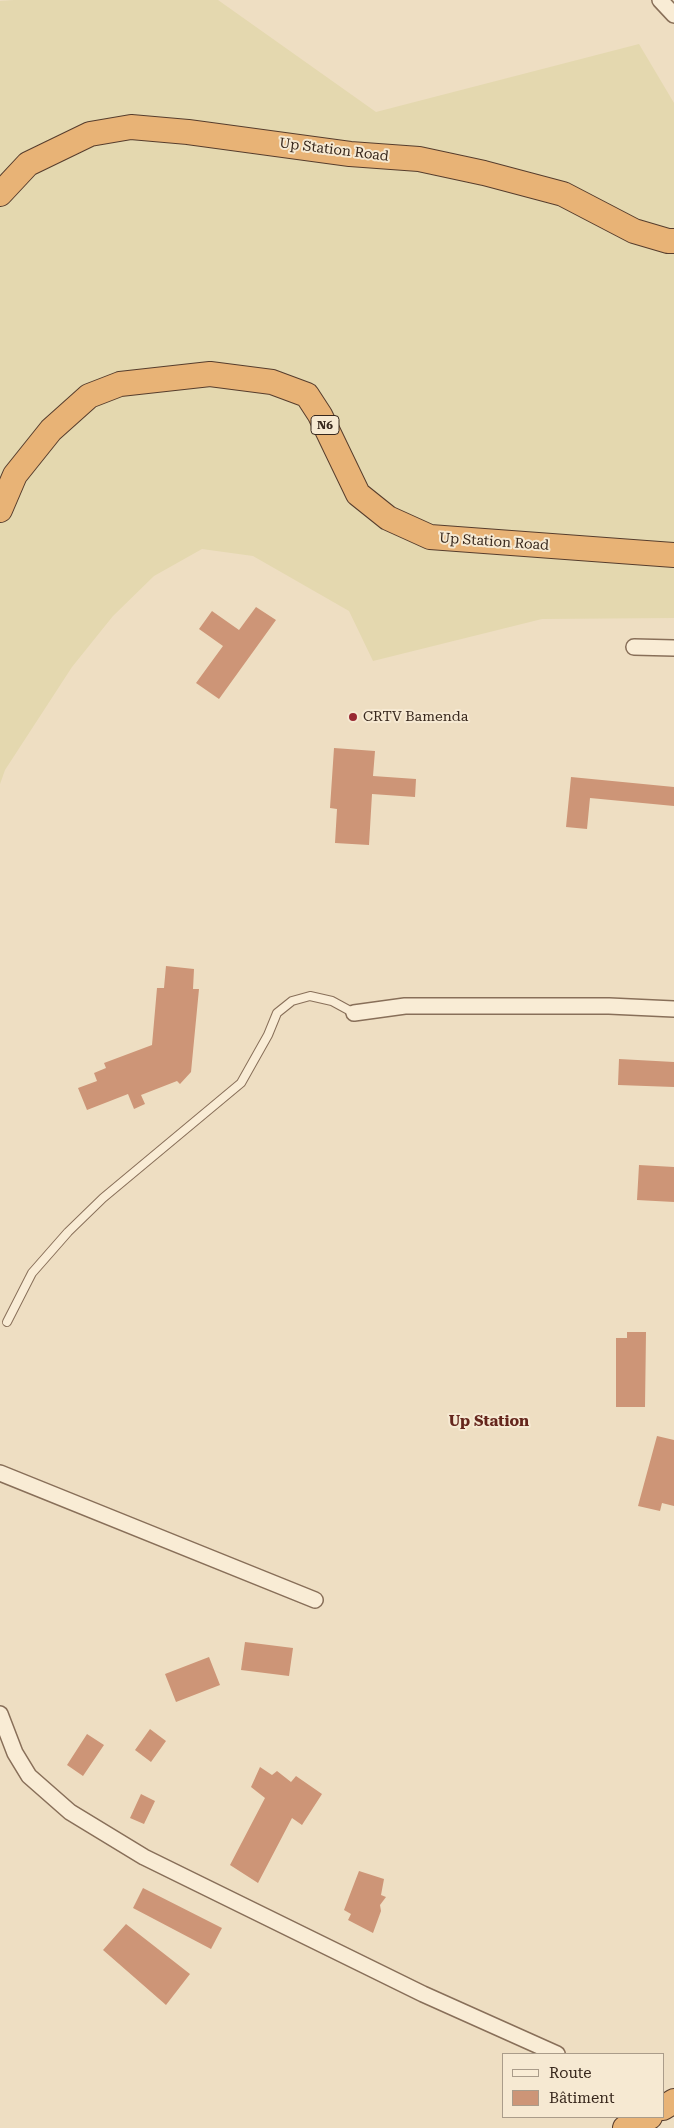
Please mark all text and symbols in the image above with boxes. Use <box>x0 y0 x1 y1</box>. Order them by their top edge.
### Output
street label: Up Station Road <box>278 135 390 165</box>
road number: N6 <box>311 416 339 434</box>
street label: Up Station Road <box>438 530 550 554</box>
place label: CRTV Bamenda <box>363 709 468 725</box>
marker: CRTV Bamenda <box>347 711 359 723</box>
district label: Up Station <box>449 1413 529 1431</box>
legend <box>502 2053 664 2118</box>
text: Route <box>549 2064 591 2082</box>
text: Bâtiment <box>549 2089 615 2107</box>

